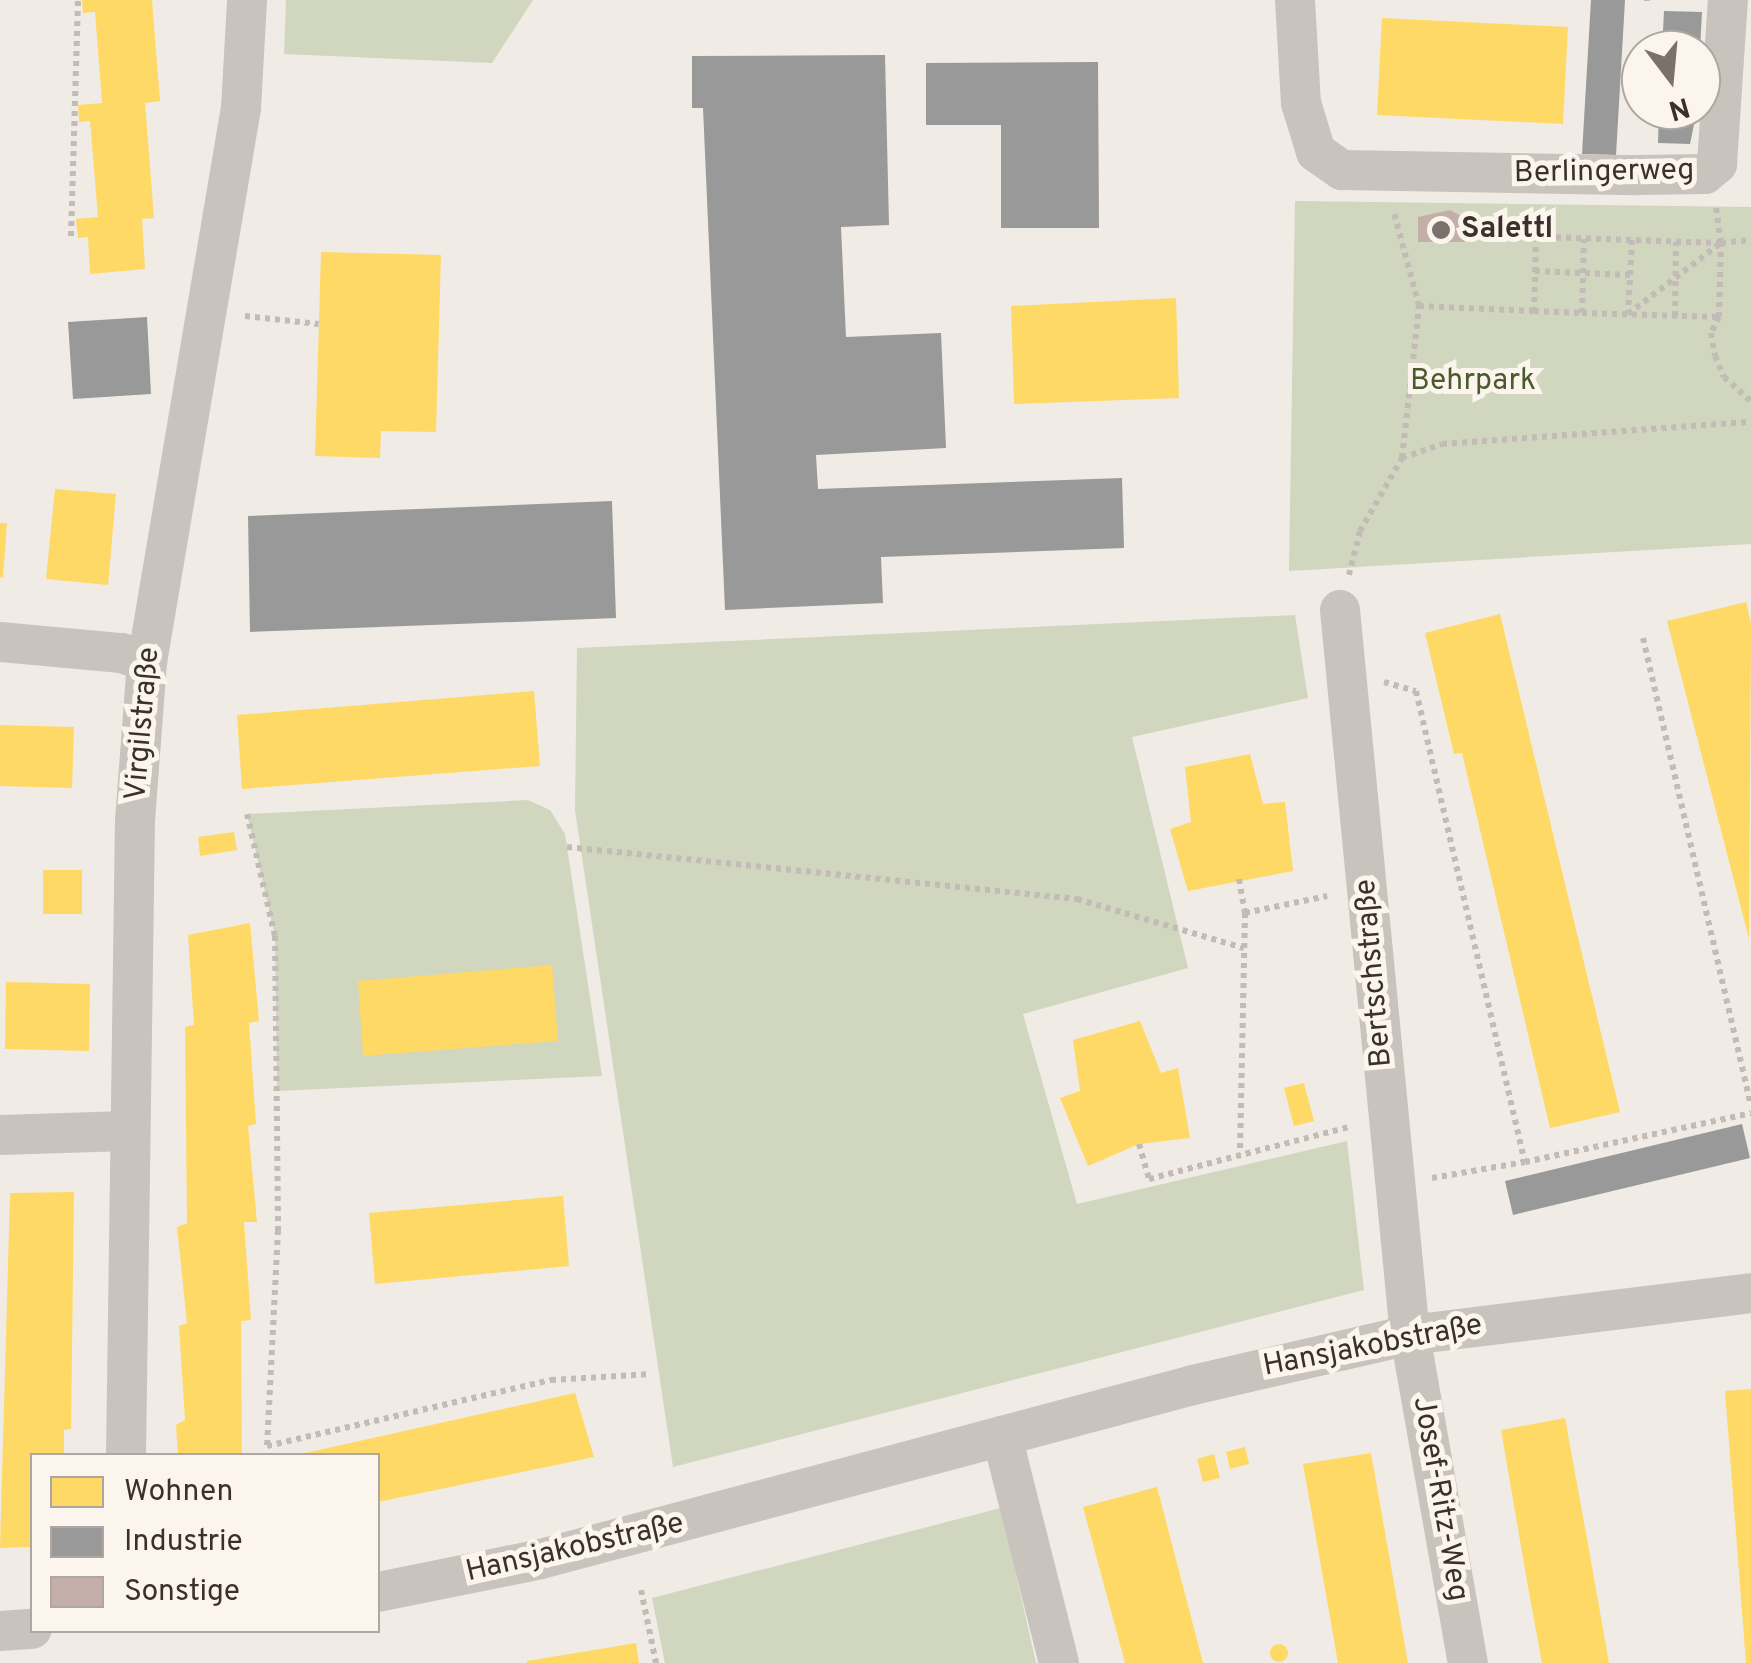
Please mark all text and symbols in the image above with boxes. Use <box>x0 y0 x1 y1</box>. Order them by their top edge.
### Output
north arrow <box>1621 30 1721 130</box>
text: N <box>1664 87 1693 127</box>
street label: Berlingerweg <box>1514 153 1694 193</box>
place label: Salettl <box>1461 212 1553 248</box>
marker: Salettl <box>1430 219 1452 241</box>
park label: Behrpark <box>1410 364 1536 400</box>
street label: Virgilstraße <box>119 646 169 802</box>
street label: Bertschstraße <box>1349 877 1401 1069</box>
street label: Hansjakobstraße <box>1260 1308 1486 1386</box>
street label: Josef-Ritz-Weg <box>1403 1394 1475 1604</box>
legend <box>30 1453 380 1633</box>
text: Wohnen <box>124 1474 233 1511</box>
street label: Hansjakobstraße <box>463 1506 687 1592</box>
text: Industrie <box>124 1524 243 1561</box>
text: Sonstige <box>124 1574 240 1611</box>

